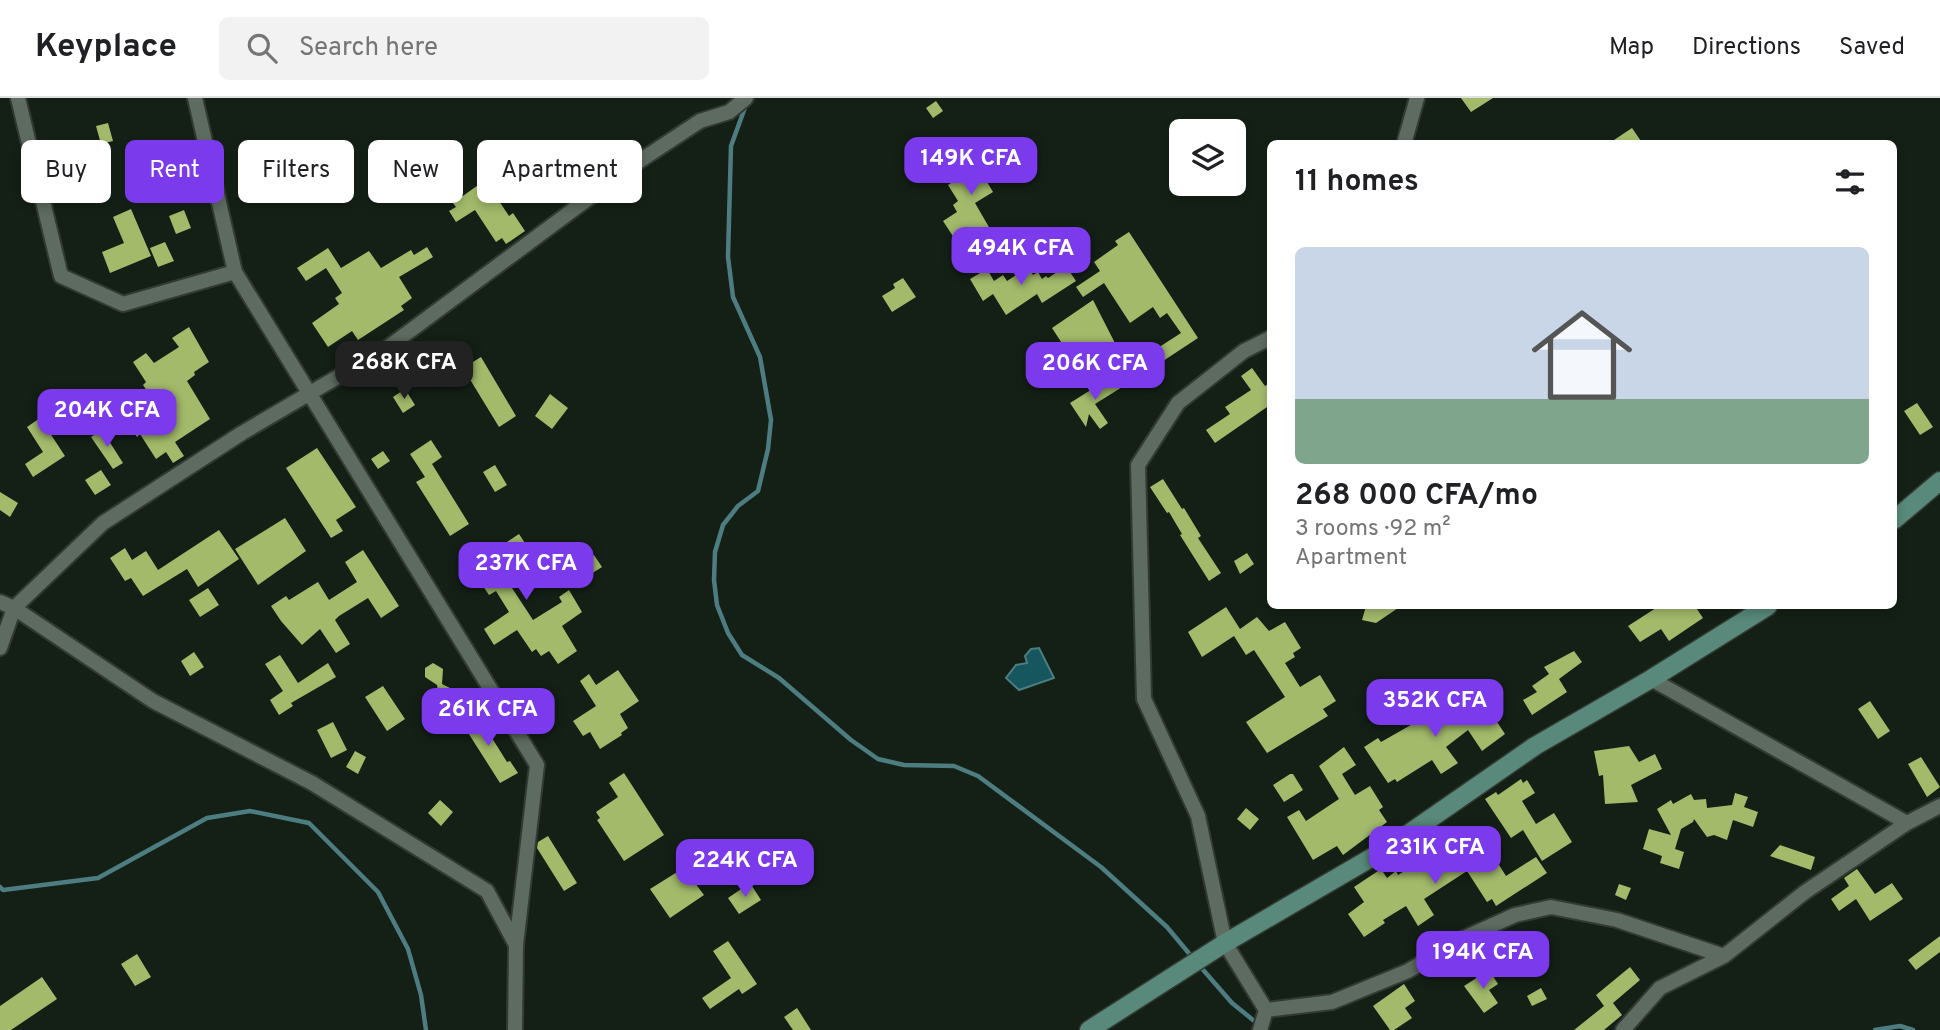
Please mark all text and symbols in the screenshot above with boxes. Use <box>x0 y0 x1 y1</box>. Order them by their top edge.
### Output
search box <box>219 17 709 80</box>
text: Keyplace <box>35 27 177 69</box>
icon: search <box>243 29 281 67</box>
text: Search here <box>299 32 438 65</box>
text: Map <box>1609 33 1654 63</box>
text: Directions <box>1692 33 1801 63</box>
text: Saved <box>1839 33 1905 63</box>
map controls <box>1169 119 1246 196</box>
button: layers <box>1169 119 1246 196</box>
pin: 149K CFA <box>899 138 1043 197</box>
chip: Buy <box>21 140 111 203</box>
chip: Rent <box>125 140 224 203</box>
chip: Filters <box>238 140 354 203</box>
chip: New <box>368 140 463 203</box>
chip: Apartment <box>477 140 642 203</box>
text: 149K CFA <box>920 145 1022 174</box>
icon: filters <box>1831 163 1869 201</box>
text: 11 homes <box>1295 164 1419 201</box>
pin: 494K CFA <box>949 228 1093 287</box>
text: 494K CFA <box>968 235 1074 264</box>
icon: home <box>1519 292 1645 418</box>
pin: 268K CFA <box>332 342 476 401</box>
pin: 206K CFA <box>1023 342 1167 402</box>
text: 268K CFA <box>351 349 457 378</box>
text: 206K CFA <box>1042 350 1148 379</box>
pin: 204K CFA <box>35 390 179 449</box>
text: 204K CFA <box>53 397 161 426</box>
text: 268 000 CFA/mo <box>1295 478 1538 515</box>
text: 3 rooms · 92 m² <box>1295 515 1451 544</box>
pin: 237K CFA <box>454 542 598 602</box>
text: Apartment <box>1295 544 1407 573</box>
text: 237K CFA <box>474 550 578 579</box>
pin: 352K CFA <box>1363 680 1507 739</box>
text: 352K CFA <box>1382 687 1488 716</box>
pin: 261K CFA <box>416 688 560 748</box>
text: 261K CFA <box>438 696 538 725</box>
pin: 231K CFA <box>1363 826 1507 886</box>
text: 231K CFA <box>1385 834 1485 863</box>
pin: 224K CFA <box>673 840 817 899</box>
text: 224K CFA <box>692 847 798 876</box>
pin: 194K CFA <box>1411 932 1555 991</box>
text: 194K CFA <box>1432 939 1534 968</box>

